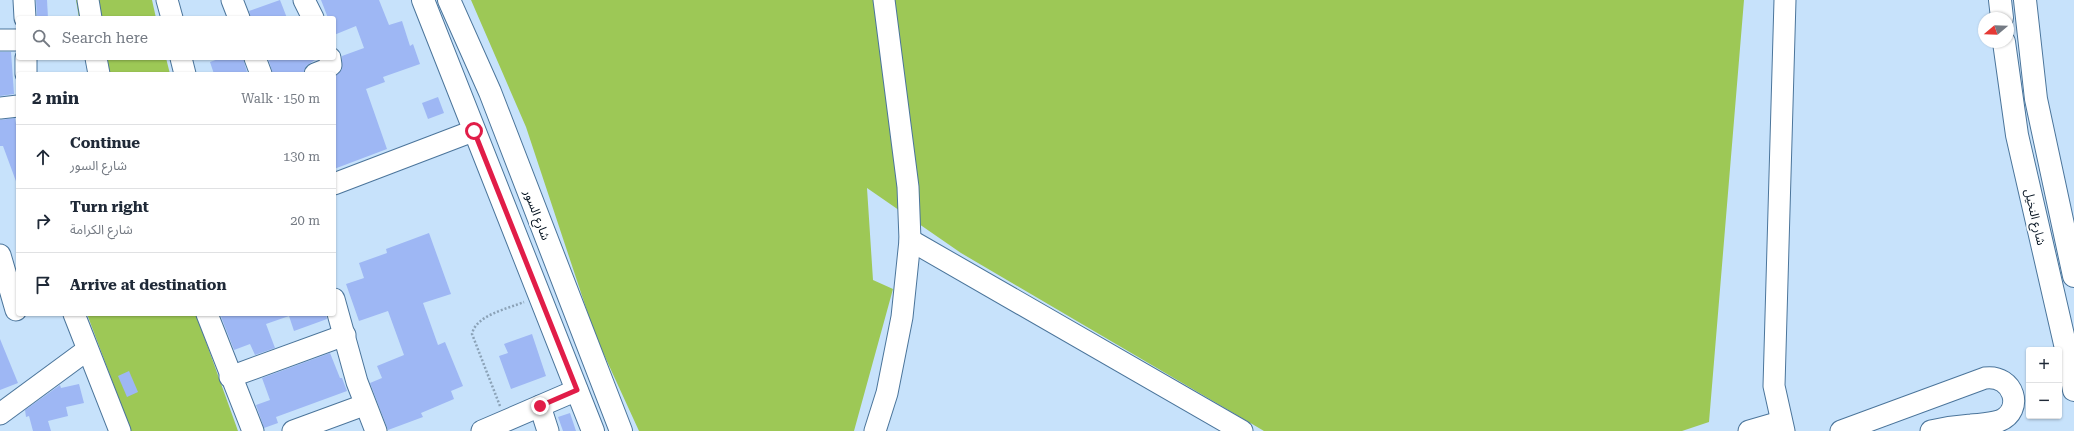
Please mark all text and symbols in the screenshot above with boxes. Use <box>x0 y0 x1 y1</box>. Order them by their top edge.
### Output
north arrow <box>1978 12 2014 48</box>
search box <box>16 16 336 60</box>
icon: search <box>30 27 52 49</box>
text: Search here <box>62 29 148 47</box>
text: 2 min <box>32 88 79 108</box>
text: Walk · 150 m <box>241 91 320 106</box>
route start <box>465 122 483 140</box>
text: Continue <box>70 134 140 152</box>
icon: ahead <box>32 146 54 168</box>
text: 130 m <box>283 149 320 164</box>
text: شارع السور <box>70 158 127 173</box>
street label: شارع السور <box>519 187 553 243</box>
street label: شارع النخيل <box>2020 187 2048 247</box>
text: Turn right <box>70 198 149 216</box>
icon: right <box>32 210 54 232</box>
text: 20 m <box>290 213 320 228</box>
text: شارع الكرامة <box>70 222 133 237</box>
icon: arrive <box>32 274 54 296</box>
text: Arrive at destination <box>70 276 226 294</box>
map controls <box>2026 347 2062 419</box>
button: + <box>2026 347 2062 383</box>
button: − <box>2026 383 2062 419</box>
route end <box>531 397 549 415</box>

